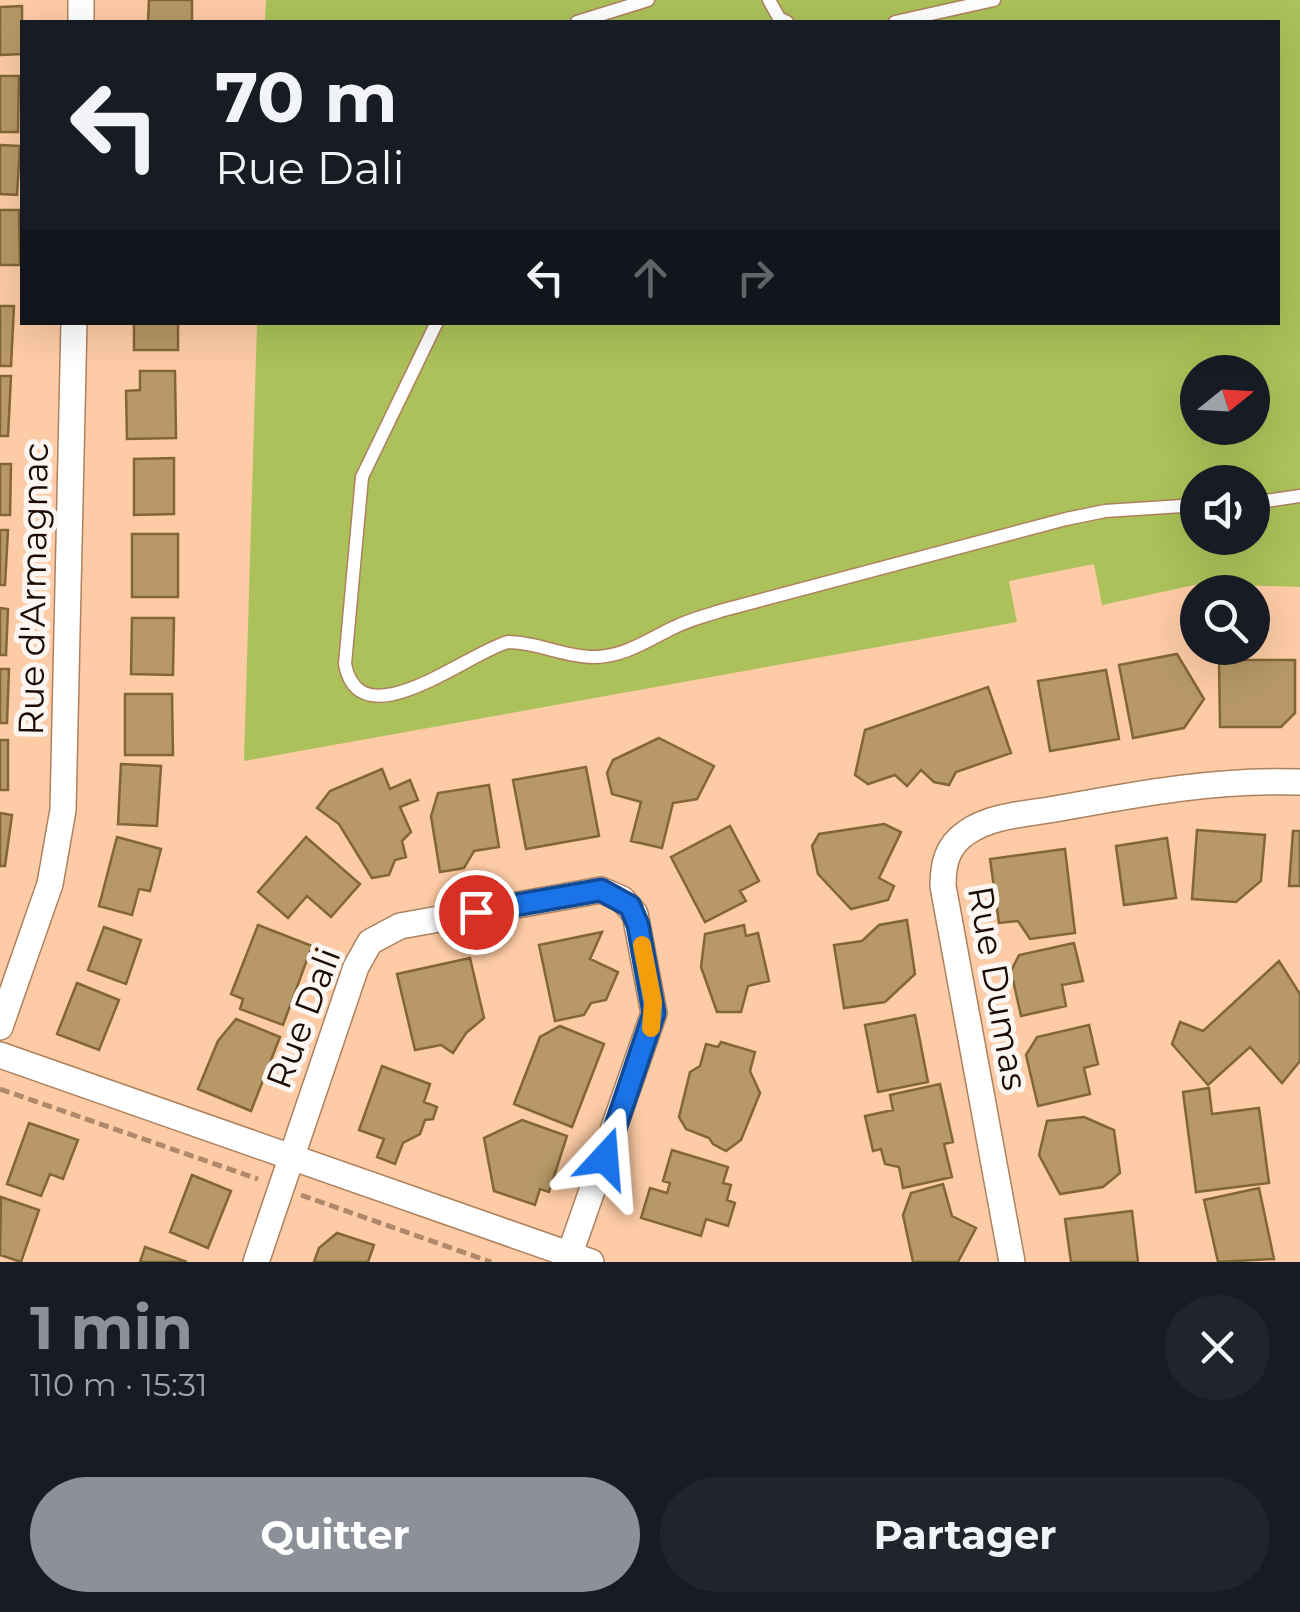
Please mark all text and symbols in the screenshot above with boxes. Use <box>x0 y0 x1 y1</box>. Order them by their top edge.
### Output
text: 70 m <box>215 54 398 140</box>
icon: left <box>50 60 180 190</box>
text: Rue Dali <box>215 140 405 195</box>
icon: left <box>518 250 573 305</box>
icon: ahead <box>623 250 678 305</box>
icon: right <box>728 250 783 305</box>
north arrow <box>1180 355 1270 445</box>
map controls <box>1180 355 1270 665</box>
street label: Rue d'Armagnac <box>9 442 57 736</box>
button: sound <box>1180 465 1270 555</box>
button: search <box>1180 575 1270 665</box>
pin <box>434 870 519 955</box>
street label: Rue Dumas <box>959 883 1037 1093</box>
icon: arrive <box>449 885 504 940</box>
street label: Rue Dali <box>256 941 350 1095</box>
position arrow <box>553 1106 657 1210</box>
text: 1 min <box>30 1291 193 1364</box>
button: close <box>1165 1295 1270 1400</box>
text: 110 m · 15:31 <box>30 1365 208 1404</box>
button: Quitter <box>30 1477 640 1592</box>
button: Partager <box>660 1477 1270 1592</box>

